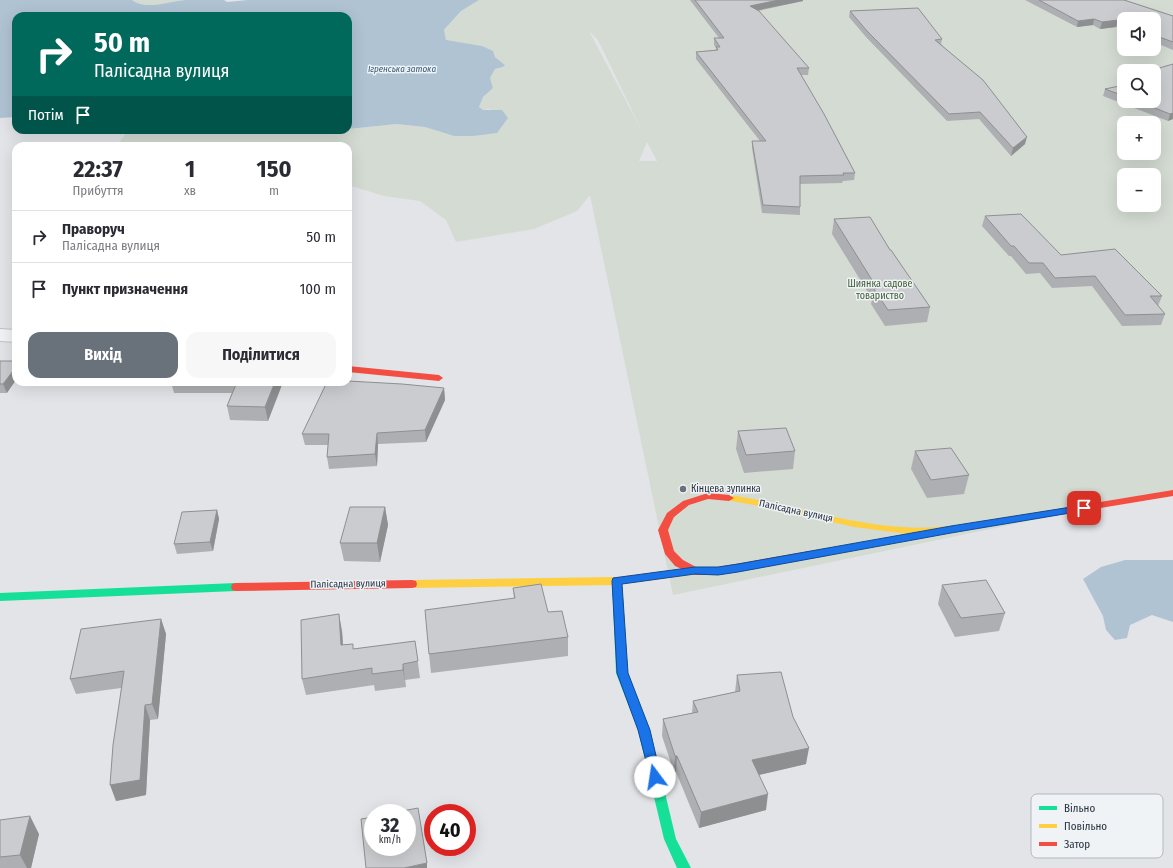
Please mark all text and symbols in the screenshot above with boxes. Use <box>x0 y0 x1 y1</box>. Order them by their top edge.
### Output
map controls <box>1117 12 1161 212</box>
button: sound <box>1117 12 1161 56</box>
text: 50 m <box>94 26 150 59</box>
icon: right <box>28 28 80 80</box>
text: Палісадна вулиця <box>94 60 230 82</box>
water label: Ігренська затока <box>368 64 436 74</box>
button: search <box>1117 64 1161 108</box>
icon: arrive <box>72 104 94 126</box>
text: Потім <box>28 106 64 124</box>
button: + <box>1117 116 1161 160</box>
text: 22:37 <box>73 155 123 183</box>
text: 1 <box>185 155 195 183</box>
text: 150 <box>257 155 292 183</box>
button: − <box>1117 168 1161 212</box>
text: Прибуття <box>72 183 124 198</box>
text: хв <box>184 183 196 198</box>
text: m <box>269 183 279 198</box>
text: Праворуч <box>62 220 125 238</box>
icon: right <box>28 226 50 248</box>
text: 50 m <box>306 228 336 246</box>
text: Палісадна вулиця <box>62 238 160 253</box>
icon: arrive <box>28 278 50 300</box>
park label: Шиянка садове товариство <box>848 278 913 302</box>
text: Пункт призначення <box>62 280 188 298</box>
text: 100 m <box>299 280 336 298</box>
button: Вихід <box>28 332 178 378</box>
button: Поділитися <box>186 332 336 378</box>
place label: Кінцева зупинка <box>691 482 761 495</box>
marker: Кінцева зупинка <box>678 484 688 494</box>
pin <box>1067 491 1101 525</box>
street label: Палісадна вулиця <box>758 496 834 525</box>
icon: arrive <box>1073 497 1095 519</box>
street label: Палісадна вулиця <box>310 576 386 591</box>
position arrow <box>634 756 676 798</box>
legend <box>1031 794 1163 858</box>
text: Вільно <box>1064 802 1095 815</box>
speed limit sign: 40 <box>424 804 476 856</box>
text: 32 <box>381 813 399 837</box>
text: Повільно <box>1064 820 1107 833</box>
text: km/h <box>379 834 401 846</box>
text: Затор <box>1064 838 1090 851</box>

